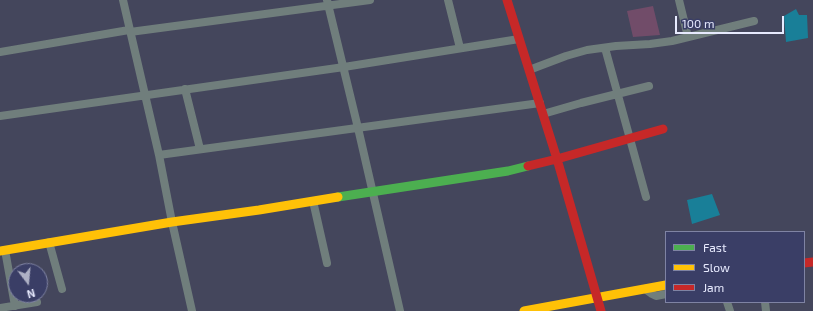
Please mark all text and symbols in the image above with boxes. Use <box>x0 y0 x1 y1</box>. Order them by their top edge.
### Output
scale bar <box>677 8 786 34</box>
text: 100 m <box>682 16 714 30</box>
legend <box>665 231 805 303</box>
text: Fast <box>703 240 726 254</box>
text: Slow <box>703 260 730 274</box>
north arrow <box>8 263 48 303</box>
text: Jam <box>703 280 724 294</box>
text: N <box>26 287 37 301</box>

